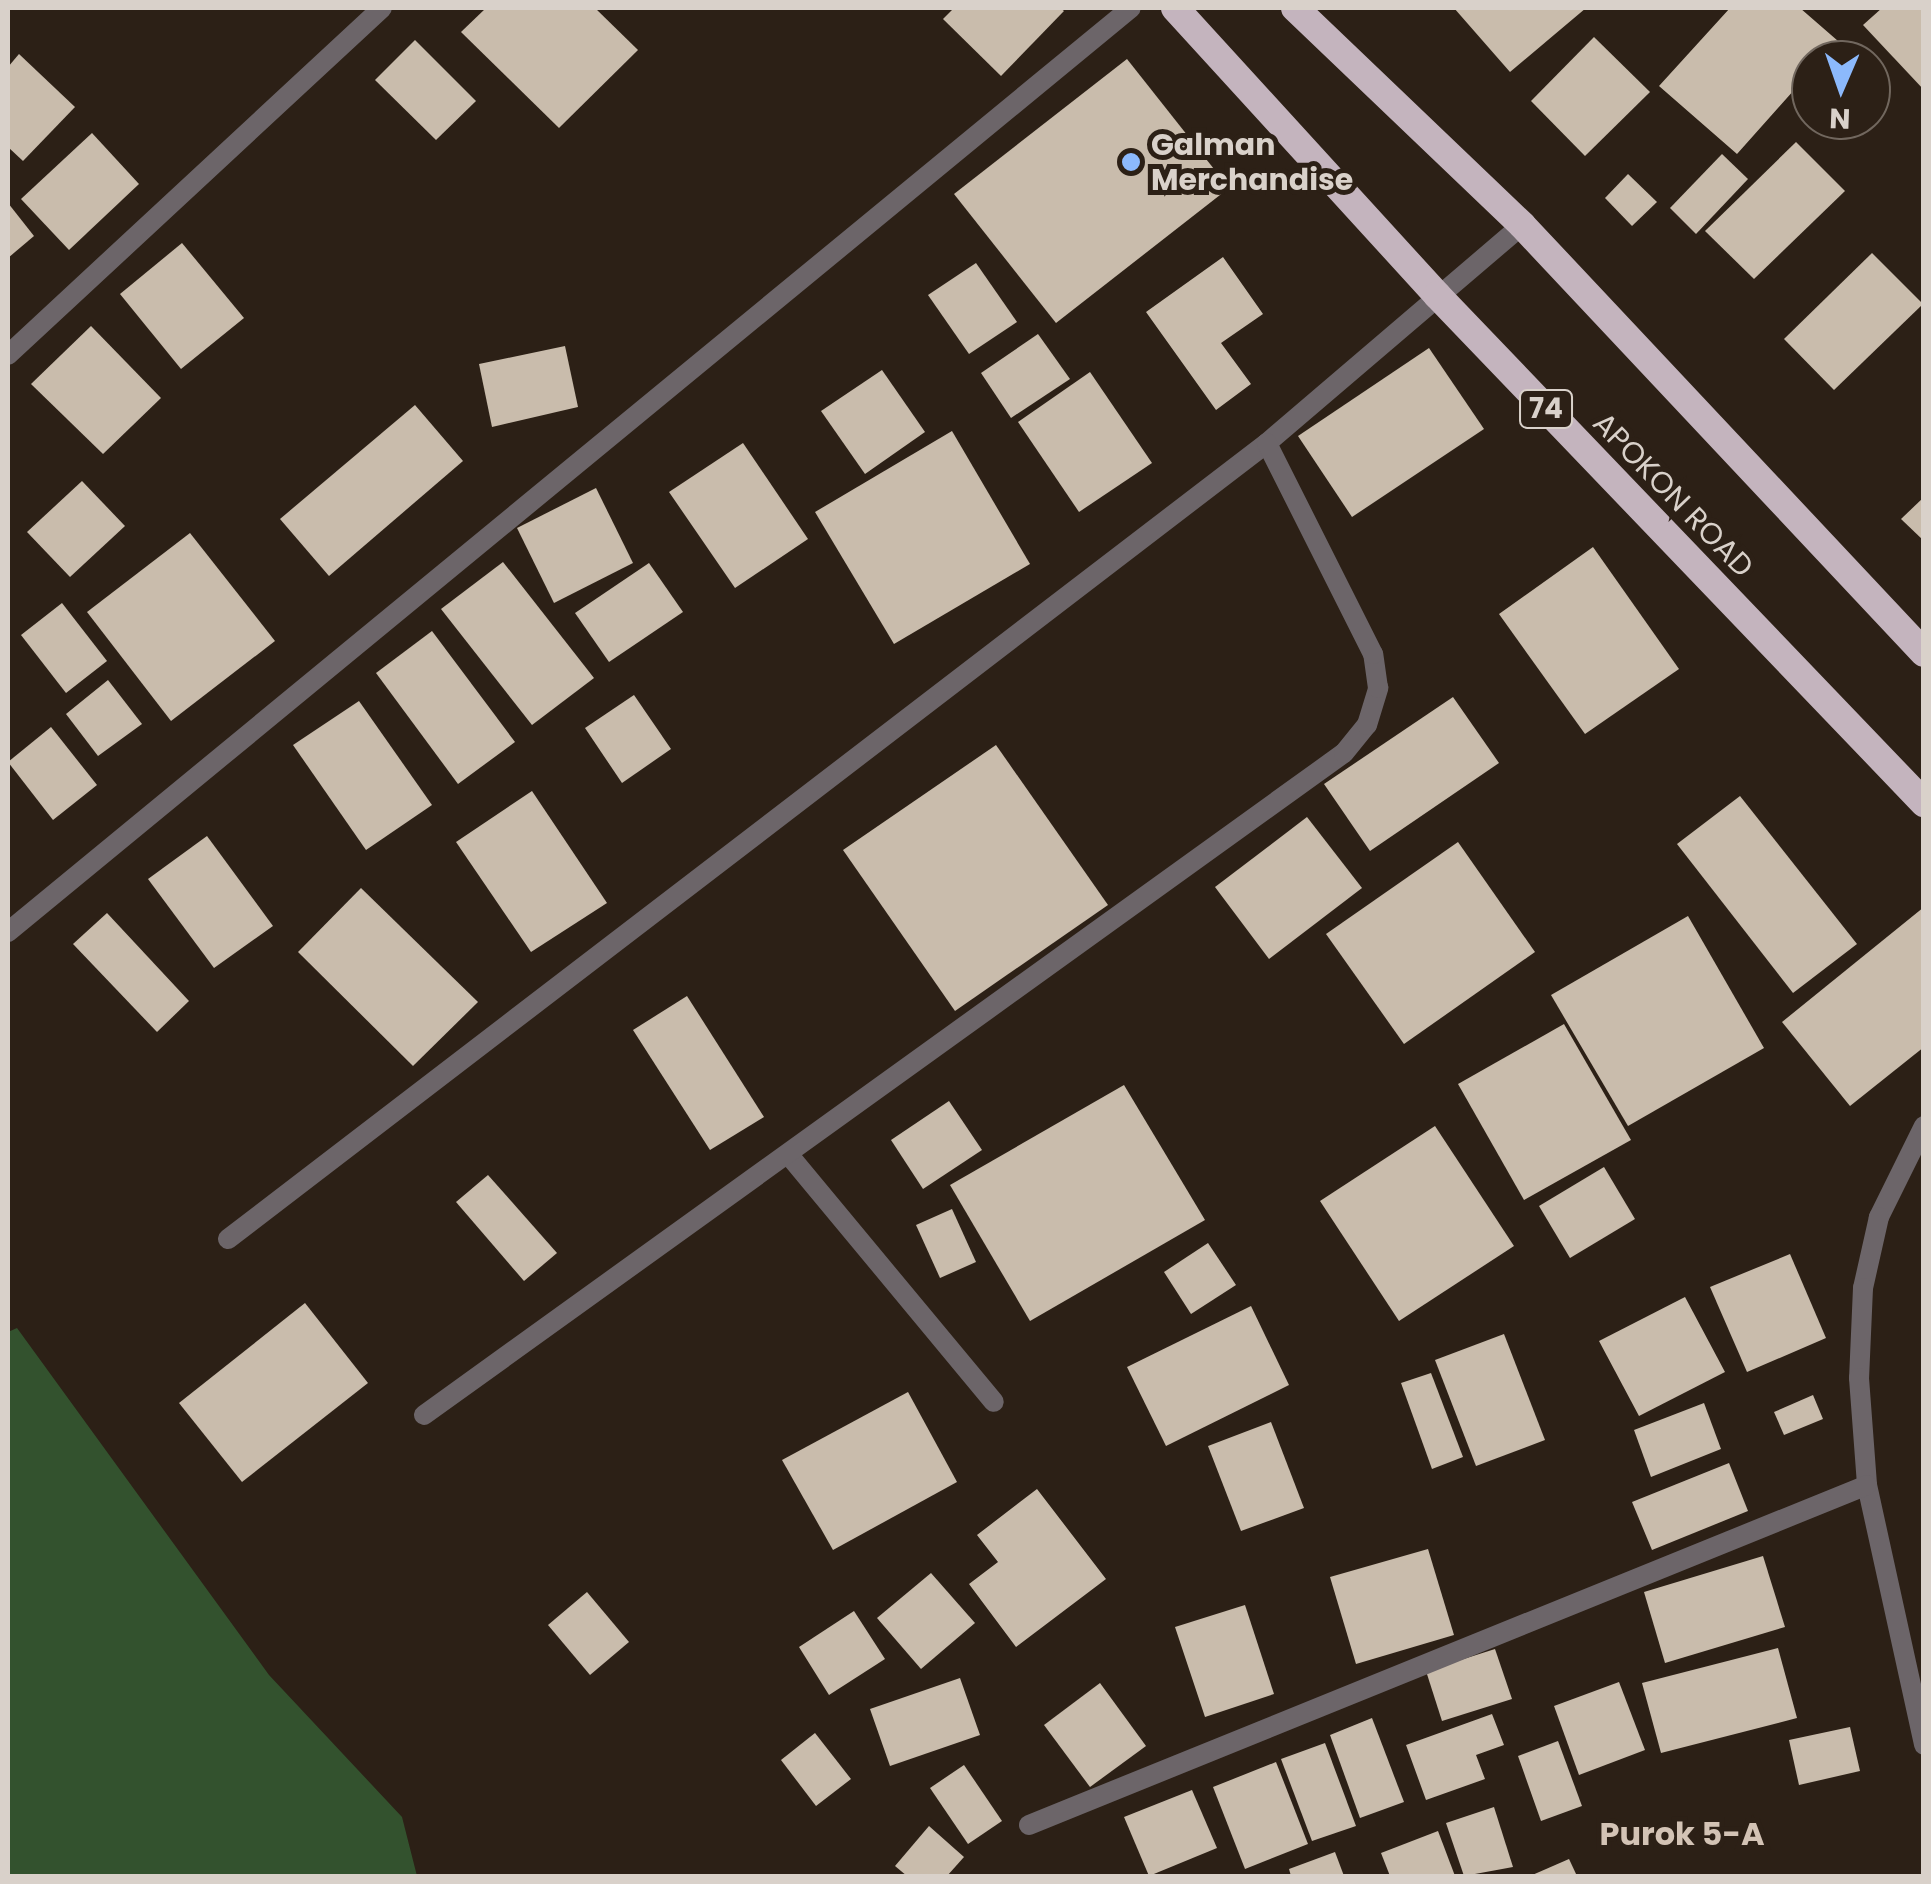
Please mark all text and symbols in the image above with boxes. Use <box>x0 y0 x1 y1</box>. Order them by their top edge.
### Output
north arrow <box>1791 40 1891 140</box>
text: N <box>1829 99 1851 138</box>
place label: Galman Merchandise <box>1151 127 1353 198</box>
marker: Galman Merchandise <box>1120 151 1142 173</box>
road number: 74 <box>1518 386 1574 432</box>
street label: APOKON ROAD <box>1585 405 1761 585</box>
district label: Purok 5-A <box>1599 1815 1765 1853</box>

